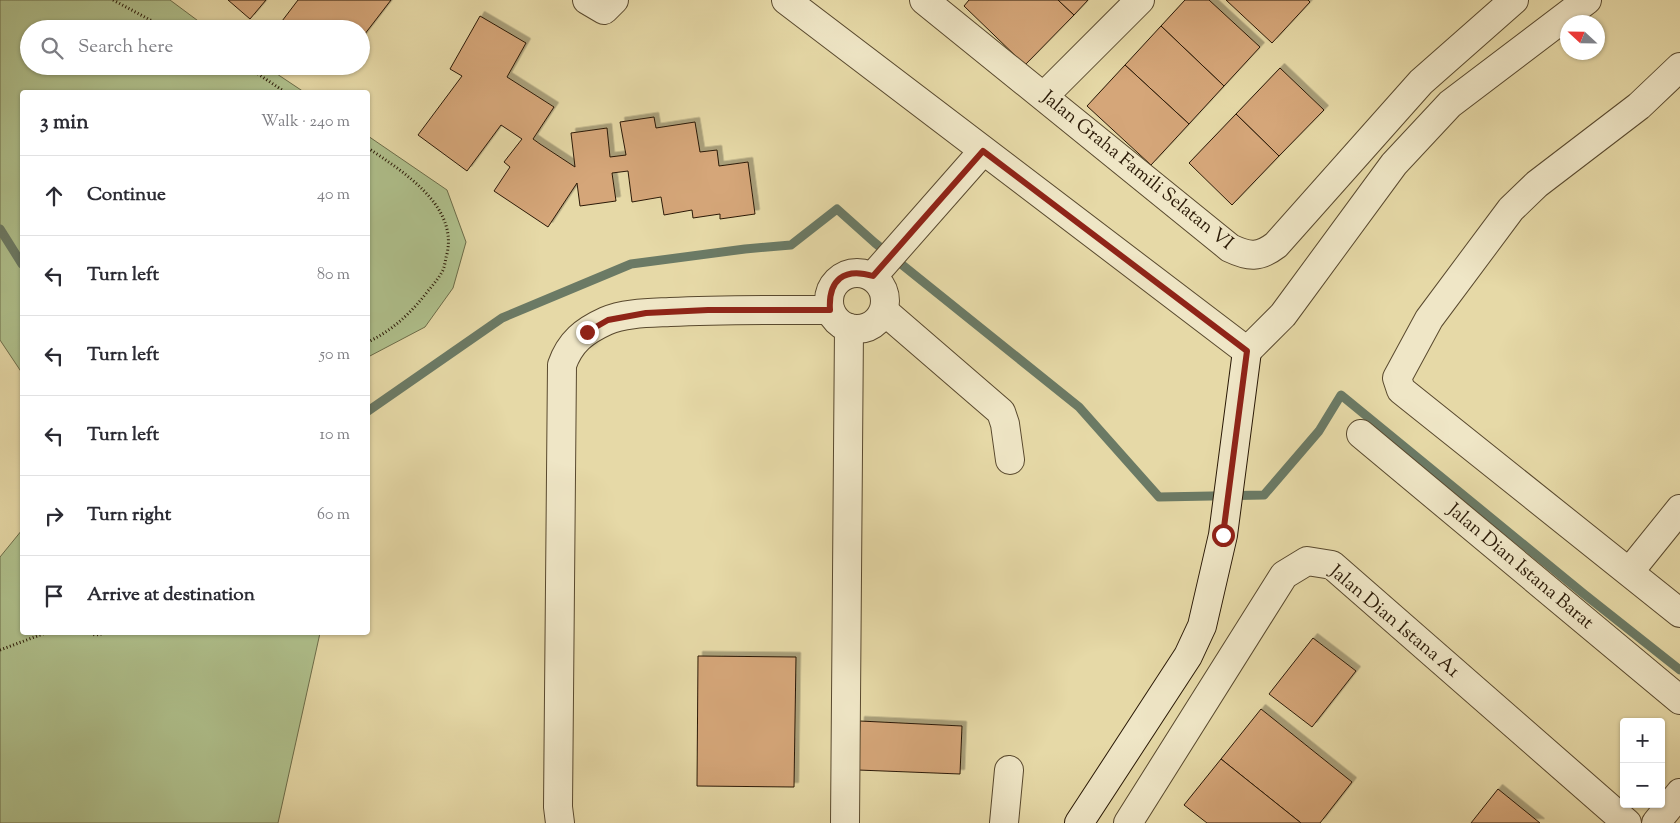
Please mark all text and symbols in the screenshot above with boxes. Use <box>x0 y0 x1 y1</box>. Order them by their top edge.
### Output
north arrow <box>1560 15 1605 60</box>
search box <box>20 20 370 75</box>
icon: search <box>38 34 66 62</box>
text: Search here <box>78 34 173 61</box>
street label: Jalan Graha Famili Selatan VI <box>1035 84 1239 257</box>
text: 3 min <box>40 108 89 138</box>
text: Walk · 240 m <box>261 111 350 134</box>
icon: ahead <box>40 182 68 210</box>
text: Continue <box>87 182 166 209</box>
text: 40 m <box>317 184 350 207</box>
icon: left <box>40 262 68 290</box>
text: Turn left <box>87 262 159 289</box>
text: 80 m <box>317 264 350 287</box>
route end <box>576 321 599 344</box>
icon: left <box>40 342 68 370</box>
text: Turn left <box>87 342 159 369</box>
text: 50 m <box>319 344 350 367</box>
icon: left <box>40 422 68 450</box>
text: Turn left <box>87 422 159 449</box>
text: 10 m <box>320 424 350 447</box>
street label: Jalan Dian Istana Barat <box>1440 497 1599 637</box>
icon: right <box>40 502 68 530</box>
text: Turn right <box>87 502 171 529</box>
text: 60 m <box>317 504 350 527</box>
route start <box>1212 524 1235 547</box>
street label: Jalan Dian Istana A1 <box>1322 559 1466 685</box>
icon: arrive <box>40 582 68 610</box>
text: Arrive at destination <box>87 582 255 609</box>
map controls <box>1620 718 1665 808</box>
button: + <box>1620 718 1665 763</box>
button: − <box>1620 763 1665 808</box>

